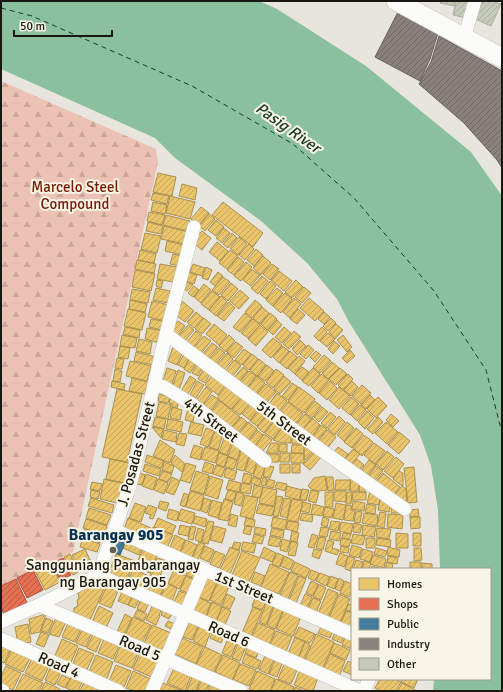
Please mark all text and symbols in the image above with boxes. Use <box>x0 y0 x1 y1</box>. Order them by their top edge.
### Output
scale bar <box>14 12 112 38</box>
text: 50 m <box>20 19 45 34</box>
water label: Pasig River <box>252 98 326 159</box>
park label: Marcelo Steel Compound <box>31 178 119 213</box>
street label: 4th Street <box>180 394 242 446</box>
street label: 5th Street <box>253 397 315 449</box>
street label: J. Posadas Street <box>113 399 159 509</box>
district label: Barangay 905 <box>68 525 164 545</box>
marker: Sangguniang Pambarangay ng Barangay 905 <box>108 545 118 555</box>
place label: Sangguniang Pambarangay ng Barangay 905 <box>26 556 200 591</box>
street label: 1st Street <box>212 567 276 607</box>
legend <box>351 568 491 680</box>
text: Homes <box>387 577 422 592</box>
text: Shops <box>387 597 418 612</box>
street label: Road 6 <box>205 617 253 651</box>
text: Public <box>387 617 419 632</box>
street label: Road 5 <box>116 631 164 665</box>
text: Industry <box>387 637 430 652</box>
street label: Road 4 <box>35 648 83 682</box>
text: Other <box>387 657 417 672</box>

